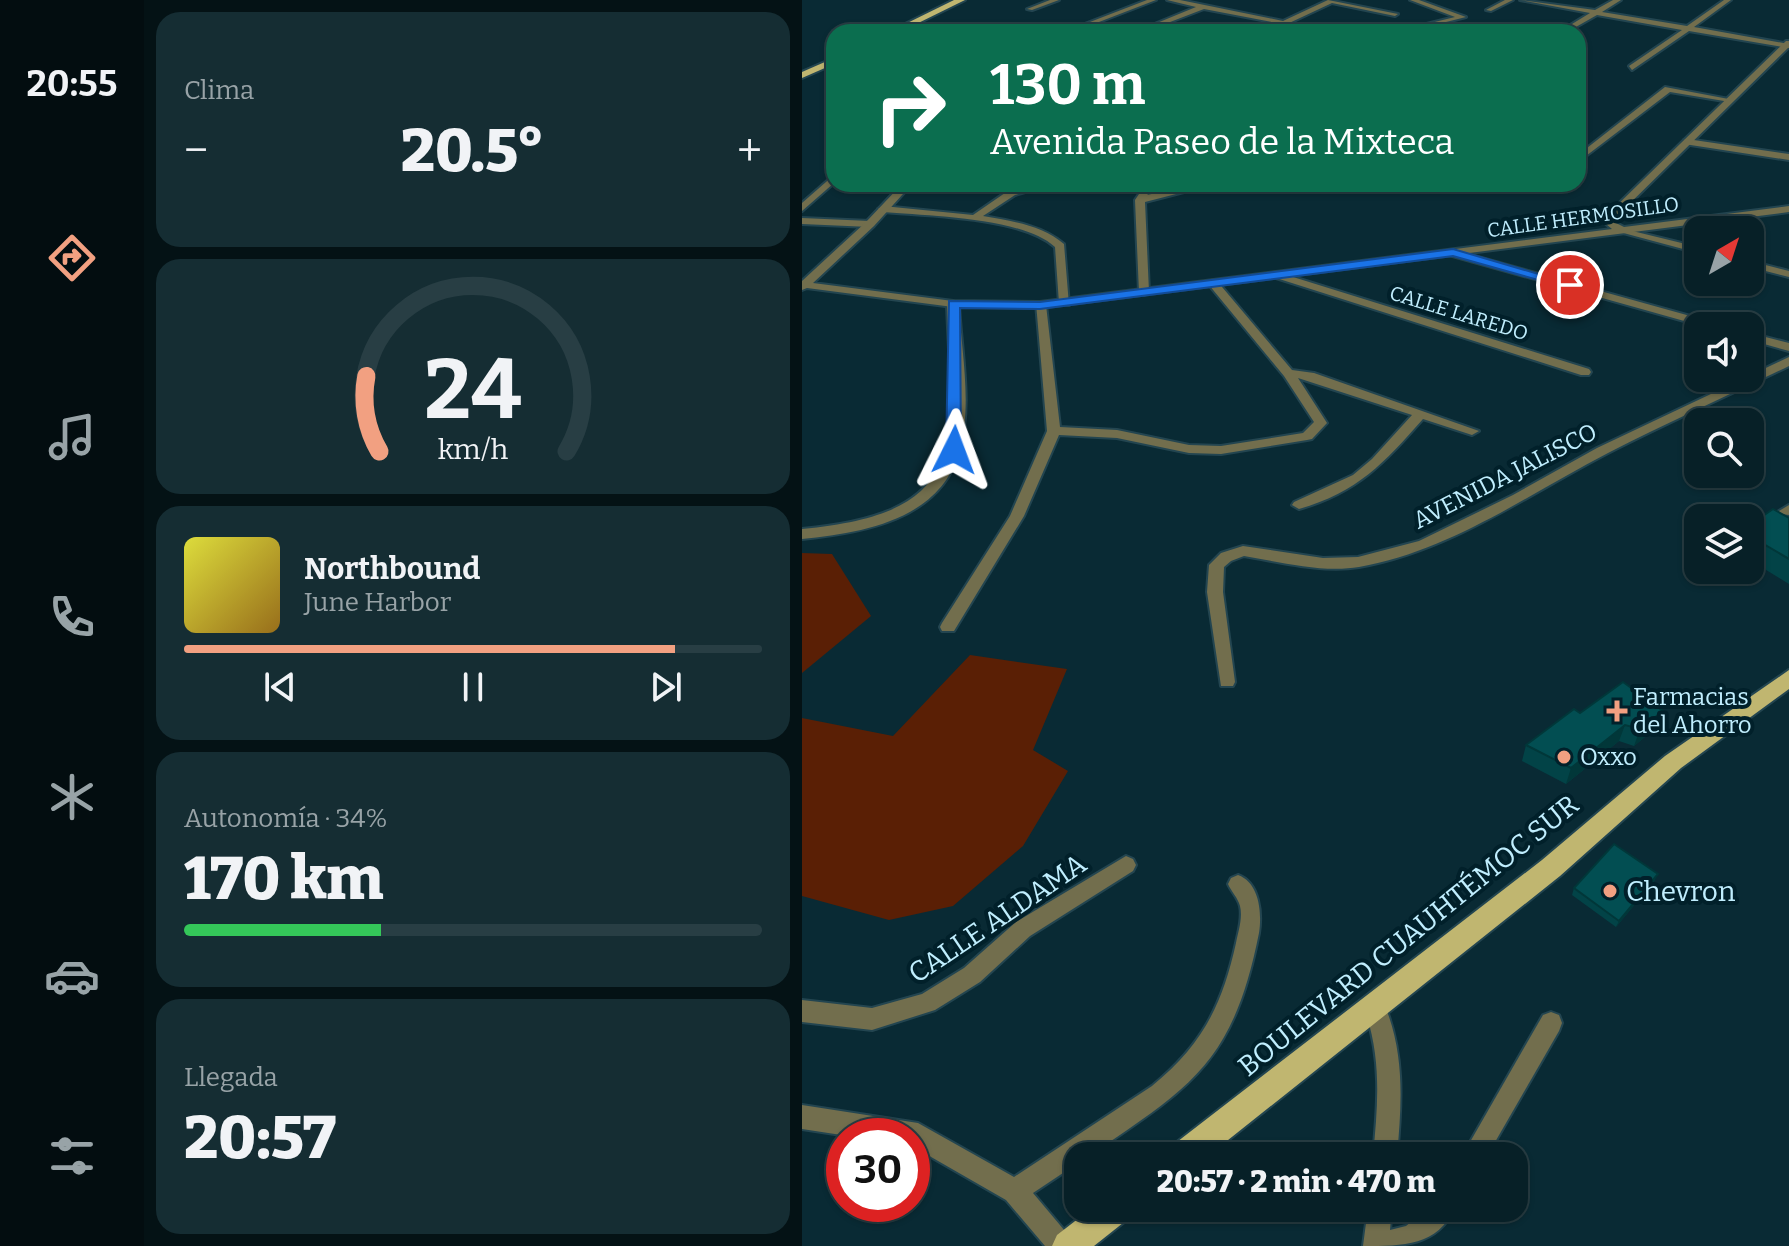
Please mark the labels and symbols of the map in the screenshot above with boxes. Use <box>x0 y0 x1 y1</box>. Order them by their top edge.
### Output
street label: CALLE HERMOSILLO <box>1486 192 1680 242</box>
north arrow <box>1684 216 1764 296</box>
pin <box>1536 251 1604 319</box>
street label: CALLE LAREDO <box>1387 281 1531 345</box>
position arrow <box>912 408 996 492</box>
street label: AVENIDA JALISCO <box>1408 417 1602 535</box>
place label: Farmacias del Ahorro <box>1633 683 1752 739</box>
marker: Farmacias del Ahorro <box>1608 702 1626 720</box>
place label: Oxxo <box>1580 743 1637 771</box>
marker: Oxxo <box>1555 748 1573 766</box>
street label: BOULEVARD CUAUHTÉMOC SUR <box>1231 787 1585 1083</box>
street label: CALLE ALDAMA <box>902 847 1092 990</box>
place label: Chevron <box>1626 875 1736 908</box>
marker: Chevron <box>1601 882 1619 900</box>
speed limit sign: 30 <box>826 1118 930 1222</box>

